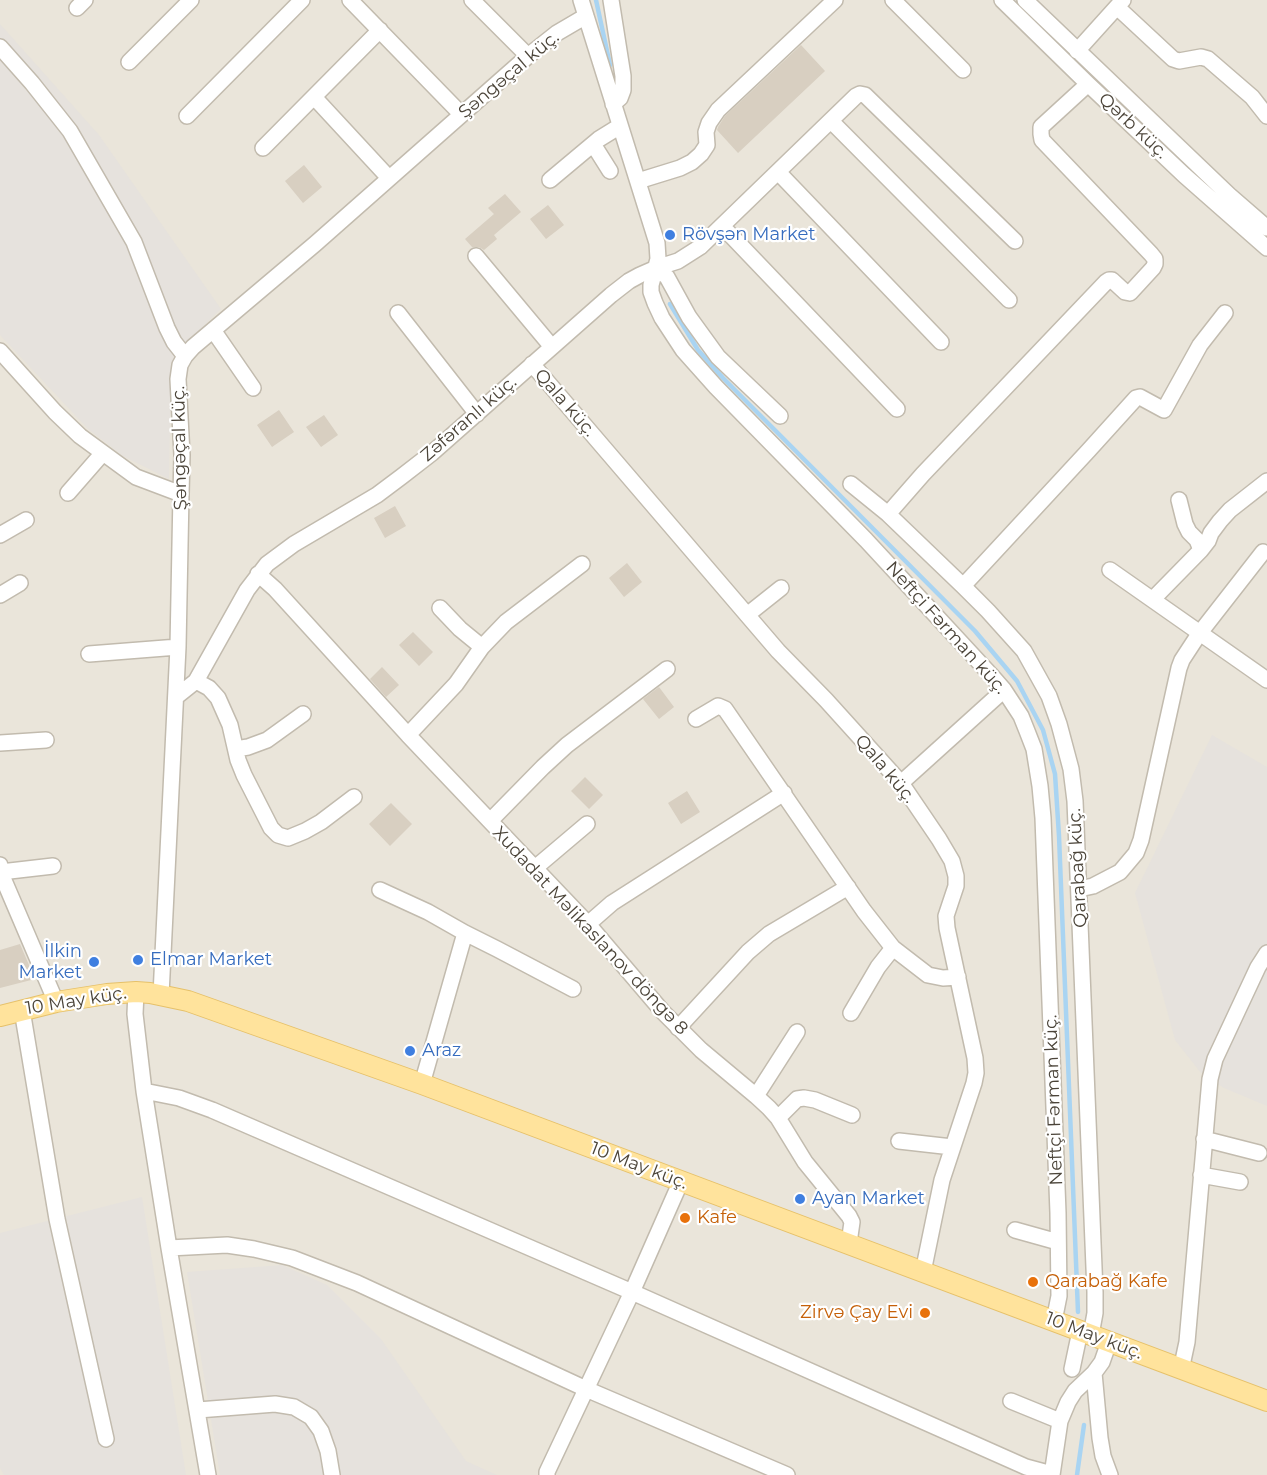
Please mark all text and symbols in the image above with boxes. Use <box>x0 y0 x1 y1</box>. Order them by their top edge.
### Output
street label: Şəngəçal küç. <box>454 27 564 123</box>
street label: Qərb küç. <box>1094 88 1172 164</box>
place label: Rövşən Market <box>682 224 816 246</box>
marker: Rövşən Market <box>663 228 677 242</box>
street label: Qala küç. <box>530 365 600 441</box>
street label: Zəfəranlı küç. <box>417 372 521 466</box>
street label: Şəngəçal küç. <box>168 386 192 510</box>
street label: Neftçi Fərman küç. <box>881 557 1011 699</box>
street label: Qala küç. <box>850 730 920 808</box>
street label: Qarabağ küç. <box>1064 808 1092 928</box>
street label: Xudadat Məlikaslanov döngə 8 <box>488 822 692 1040</box>
place label: İlkin Market <box>19 941 82 984</box>
place label: Elmar Market <box>150 949 272 971</box>
marker: Elmar Market <box>131 953 145 967</box>
marker: İlkin Market <box>87 955 101 969</box>
street label: 10 May küç. <box>24 982 128 1020</box>
street label: Neftçi Fərman küç. <box>1040 1014 1068 1186</box>
place label: Araz <box>422 1040 461 1062</box>
marker: Araz <box>403 1044 417 1058</box>
street label: 10 May küç. <box>587 1138 691 1194</box>
place label: Ayan Market <box>812 1188 925 1210</box>
marker: Ayan Market <box>793 1192 807 1206</box>
place label: Kafe <box>697 1207 737 1229</box>
marker: Kafe <box>678 1211 692 1225</box>
place label: Qarabağ Kafe <box>1045 1271 1168 1293</box>
marker: Qarabağ Kafe <box>1026 1275 1040 1289</box>
place label: Zirvə Çay Evi <box>800 1302 913 1324</box>
marker: Zirvə Çay Evi <box>918 1306 932 1320</box>
street label: 10 May küç. <box>1042 1308 1146 1364</box>

